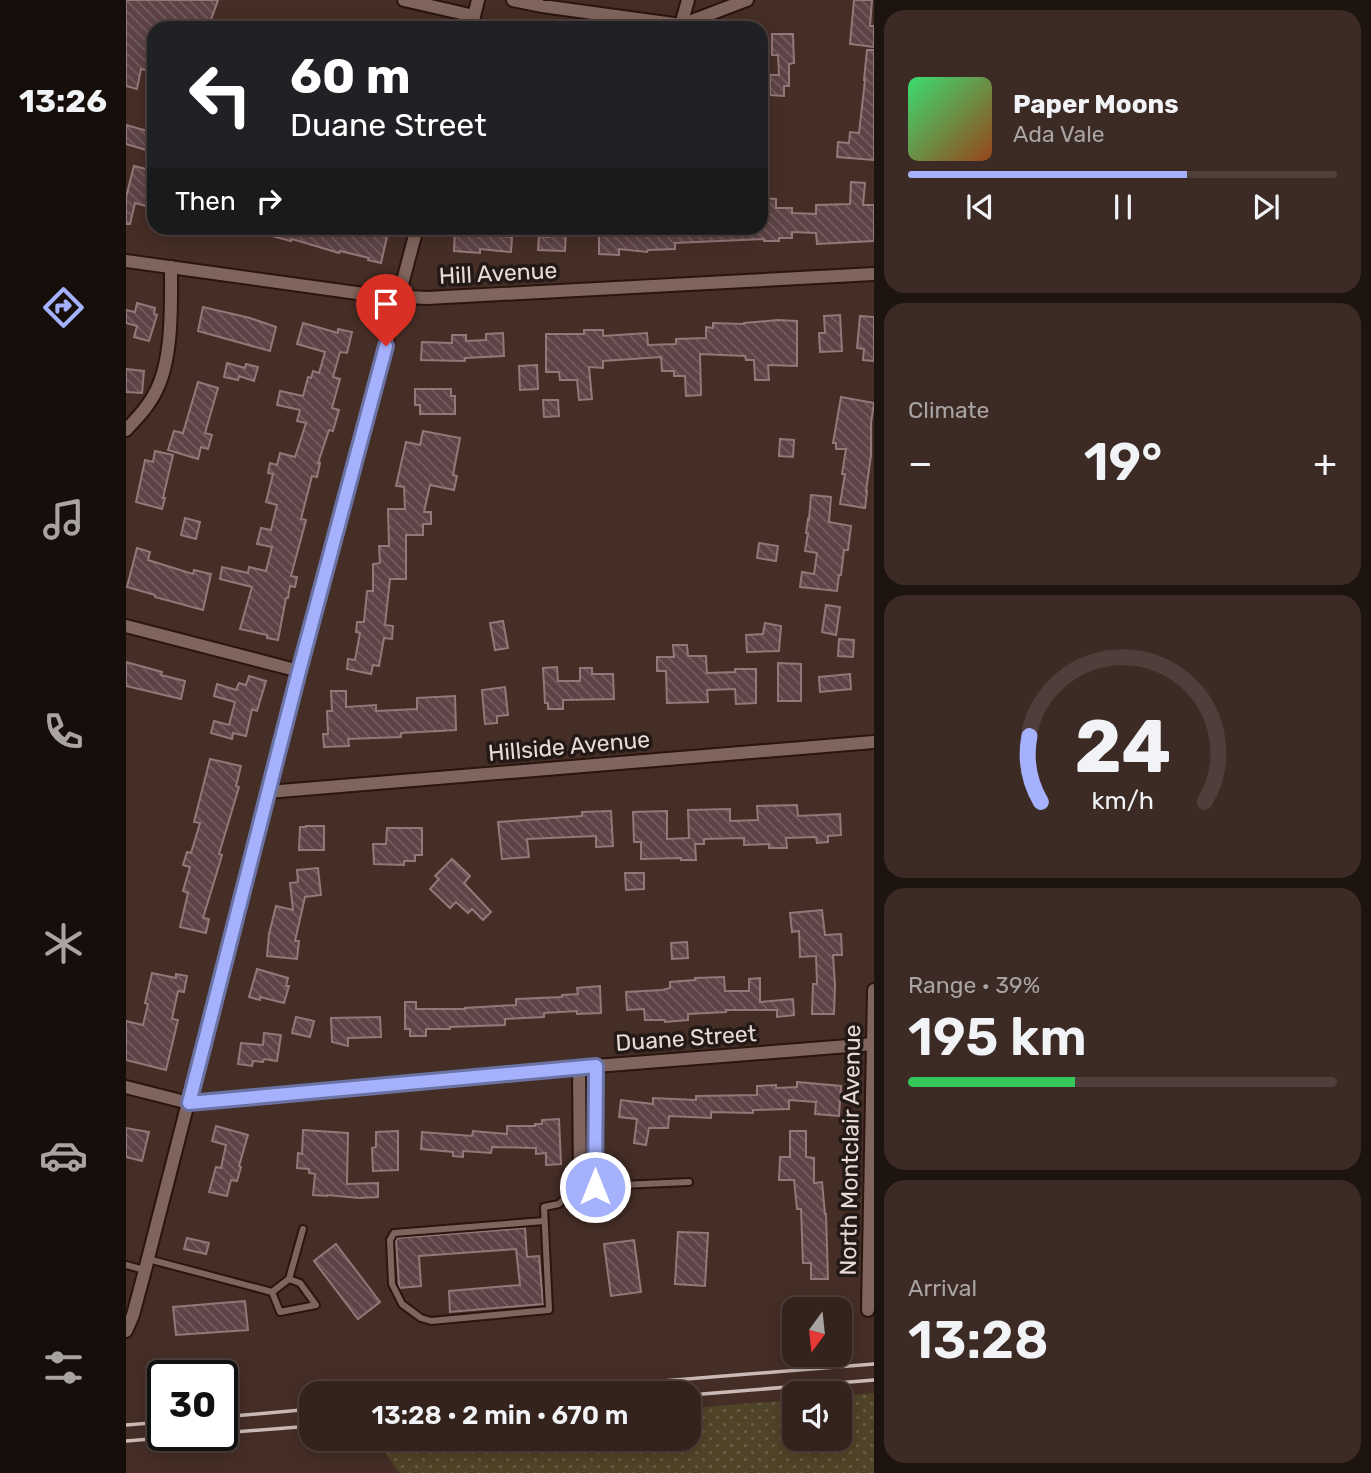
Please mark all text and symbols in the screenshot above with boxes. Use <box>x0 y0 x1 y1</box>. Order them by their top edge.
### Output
text: 60 m <box>290 47 411 105</box>
icon: left <box>175 49 266 140</box>
text: 13:26 <box>19 82 107 120</box>
text: Paper Moons <box>1013 89 1179 120</box>
text: Duane Street <box>290 106 487 144</box>
text: Ada Vale <box>1013 120 1105 148</box>
icon: right <box>250 182 288 220</box>
text: Then <box>175 186 236 217</box>
icon: previous <box>961 188 999 226</box>
icon: pause <box>1104 188 1142 226</box>
icon: next <box>1247 188 1285 226</box>
street label: Hill Avenue <box>438 256 558 290</box>
pin <box>356 274 416 346</box>
icon: directions <box>39 283 88 332</box>
icon: arrive <box>367 285 405 323</box>
text: Climate <box>908 396 989 424</box>
text: 19° <box>1084 431 1162 493</box>
text: − <box>908 440 933 486</box>
text: + <box>1313 440 1337 486</box>
icon: music <box>39 495 88 544</box>
text: 24 <box>1074 705 1171 791</box>
icon: phone <box>39 707 88 756</box>
street label: Hillside Avenue <box>487 725 651 767</box>
text: km/h <box>1091 786 1154 815</box>
icon: climate <box>39 919 88 968</box>
text: Range · 39% <box>908 971 1040 999</box>
text: 195 km <box>908 1006 1087 1068</box>
street label: Duane Street <box>615 1019 757 1057</box>
street label: North Montclair Avenue <box>834 1024 866 1276</box>
icon: car <box>39 1131 88 1180</box>
position arrow <box>558 1150 632 1224</box>
text: Arrival <box>908 1274 977 1302</box>
north arrow <box>782 1297 852 1367</box>
map controls <box>782 1297 852 1451</box>
text: 13:28 <box>908 1309 1049 1371</box>
icon: filters <box>39 1343 88 1392</box>
speed limit sign: 30 <box>147 1360 238 1451</box>
button: sound <box>782 1381 852 1451</box>
text: 13:28 · 2 min · 670 m <box>372 1400 628 1431</box>

